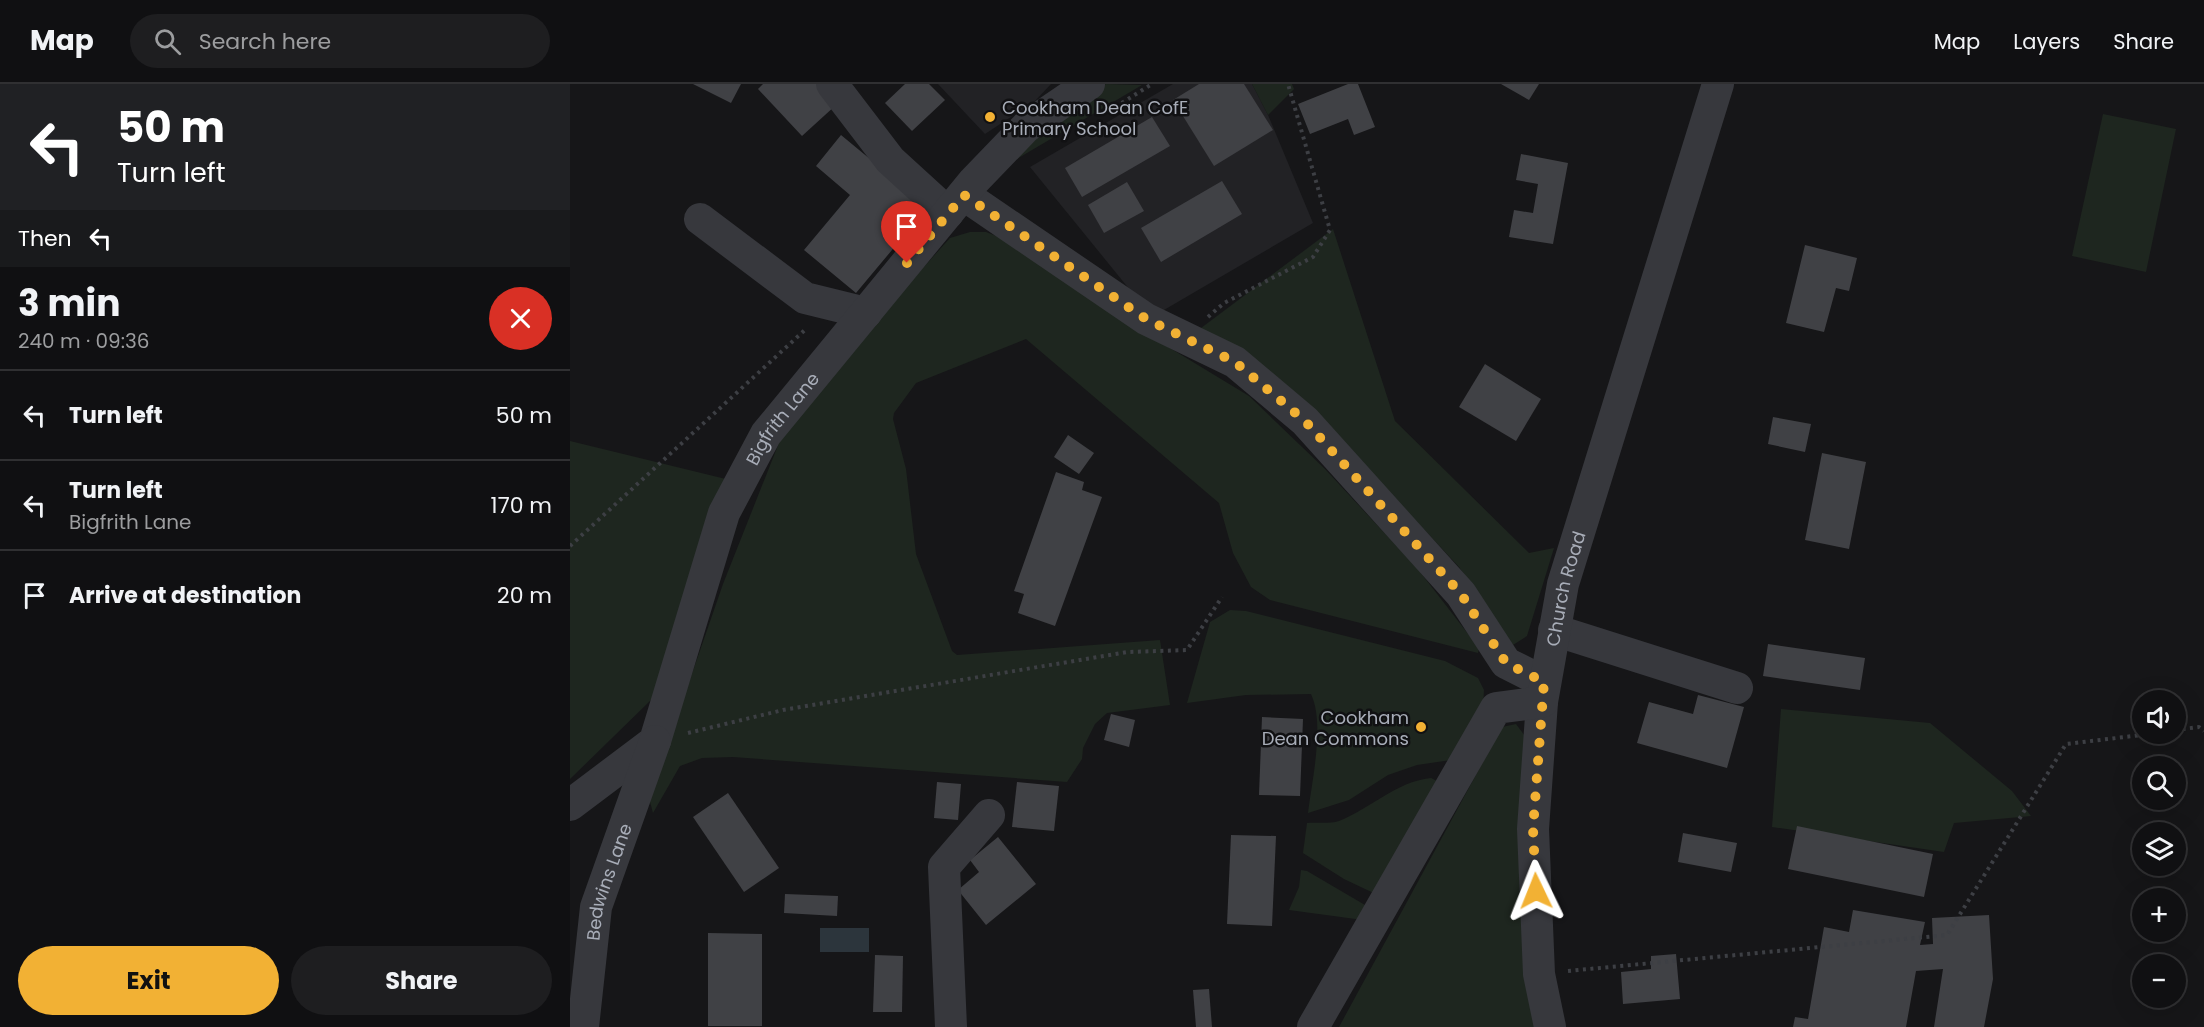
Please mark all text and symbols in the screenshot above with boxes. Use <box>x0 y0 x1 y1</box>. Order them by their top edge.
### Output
search box <box>130 14 550 68</box>
text: Map <box>30 21 94 60</box>
icon: search <box>151 25 184 58</box>
text: Search here <box>199 26 331 57</box>
text: Map <box>1934 27 1980 56</box>
text: Layers <box>2013 27 2080 56</box>
text: Share <box>2113 27 2174 56</box>
place label: Cookham Dean CofE Primary School <box>1002 95 1188 141</box>
text: 50 m <box>117 98 225 157</box>
icon: left <box>18 108 96 186</box>
marker: Cookham Dean CofE Primary School <box>983 110 997 124</box>
text: Turn left <box>117 154 226 191</box>
pin <box>881 201 932 263</box>
icon: arrive <box>890 210 923 243</box>
icon: left <box>84 222 117 255</box>
text: Then <box>18 223 72 254</box>
text: 3 min <box>18 278 120 329</box>
button: close <box>489 287 552 350</box>
text: 240 m · 09:36 <box>18 327 149 355</box>
street label: Bigfrith Lane <box>739 367 825 469</box>
icon: left <box>18 399 51 432</box>
text: Turn left <box>69 400 163 431</box>
text: 50 m <box>496 400 552 431</box>
text: Turn left <box>69 475 163 506</box>
icon: left <box>18 489 51 522</box>
text: 170 m <box>491 490 552 521</box>
text: Bigfrith Lane <box>69 508 191 536</box>
street label: Church Road <box>1540 528 1591 648</box>
icon: arrive <box>18 579 51 612</box>
text: Arrive at destination <box>69 580 301 611</box>
text: 20 m <box>497 580 552 611</box>
map controls <box>2132 690 2186 1008</box>
button: sound <box>2132 690 2186 744</box>
place label: Cookham Dean Commons <box>1262 705 1409 751</box>
marker: Cookham Dean Commons <box>1414 720 1428 734</box>
button: search <box>2132 756 2186 810</box>
street label: Bedwins Lane <box>580 820 637 942</box>
button: layers <box>2132 822 2186 876</box>
position arrow <box>1504 859 1568 923</box>
button: + <box>2132 888 2186 942</box>
button: Exit <box>18 946 279 1015</box>
button: Share <box>291 946 552 1015</box>
button: − <box>2132 954 2186 1008</box>

